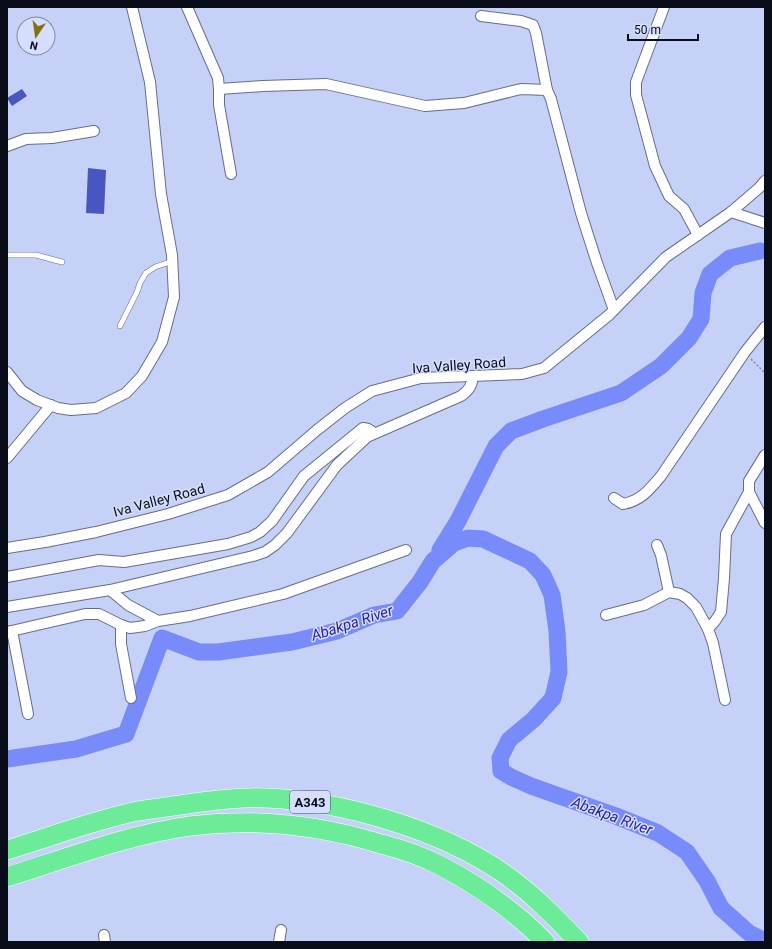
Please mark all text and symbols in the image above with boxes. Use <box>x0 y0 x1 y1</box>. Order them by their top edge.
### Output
north arrow <box>16 16 56 56</box>
scale bar <box>628 16 698 42</box>
text: 50 m <box>634 23 661 37</box>
text: N <box>28 38 39 52</box>
street label: Iva Valley Road <box>411 354 507 376</box>
street label: Iva Valley Road <box>111 480 207 520</box>
water label: Abakpa River <box>308 601 396 645</box>
road number: A343 <box>290 791 330 813</box>
water label: Abakpa River <box>568 793 656 839</box>

